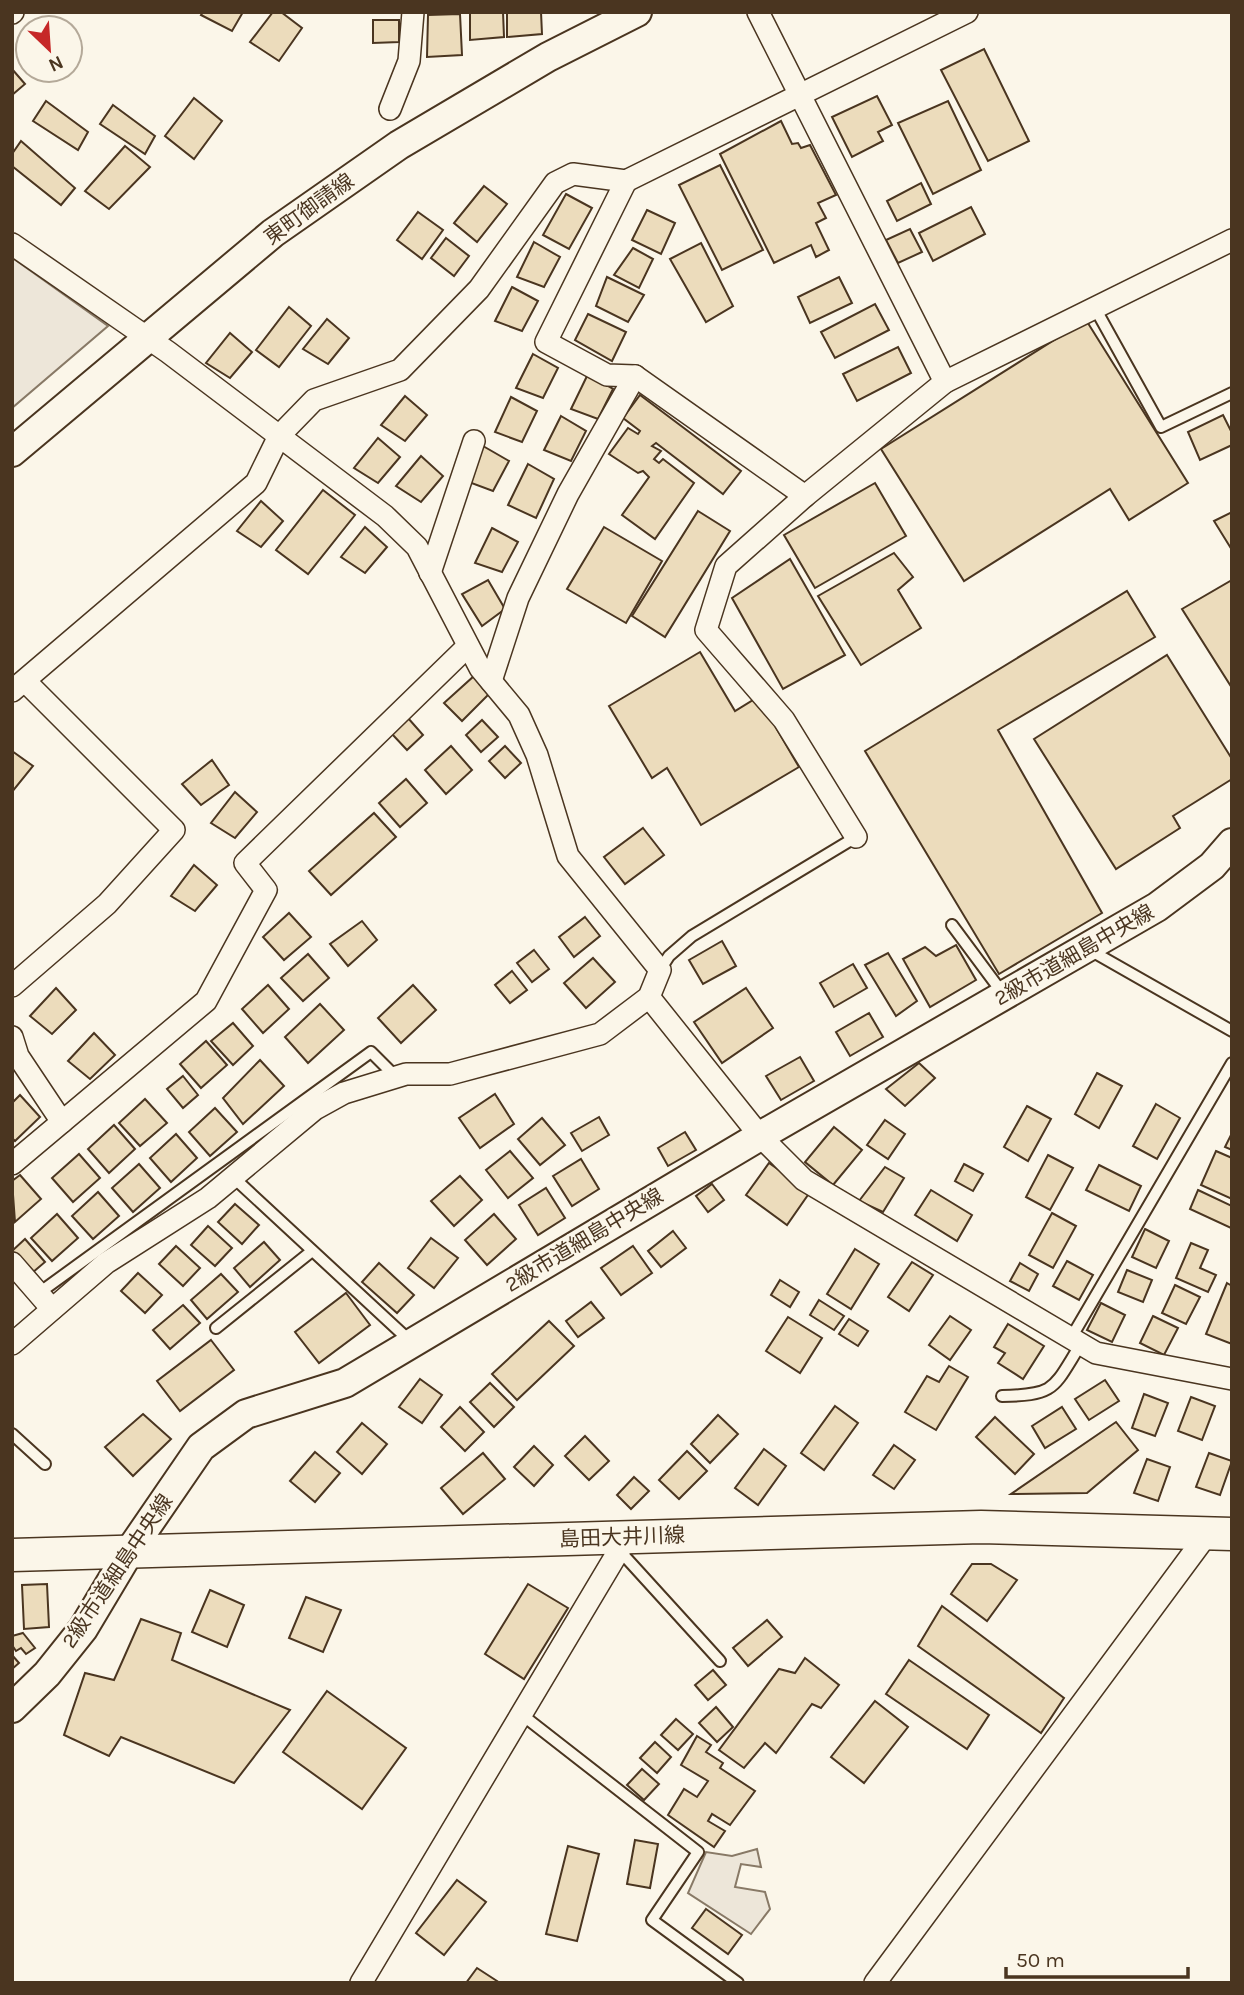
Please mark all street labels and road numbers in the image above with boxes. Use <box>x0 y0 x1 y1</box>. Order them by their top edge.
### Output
street label: 東町御請線 <box>259 168 359 250</box>
street label: 2級市道細島中央線 <box>990 900 1158 1010</box>
street label: 2級市道細島中央線 <box>501 1183 667 1297</box>
street label: 2級市道細島中央線 <box>57 1490 177 1652</box>
street label: 島田大井川線 <box>559 1523 685 1551</box>

